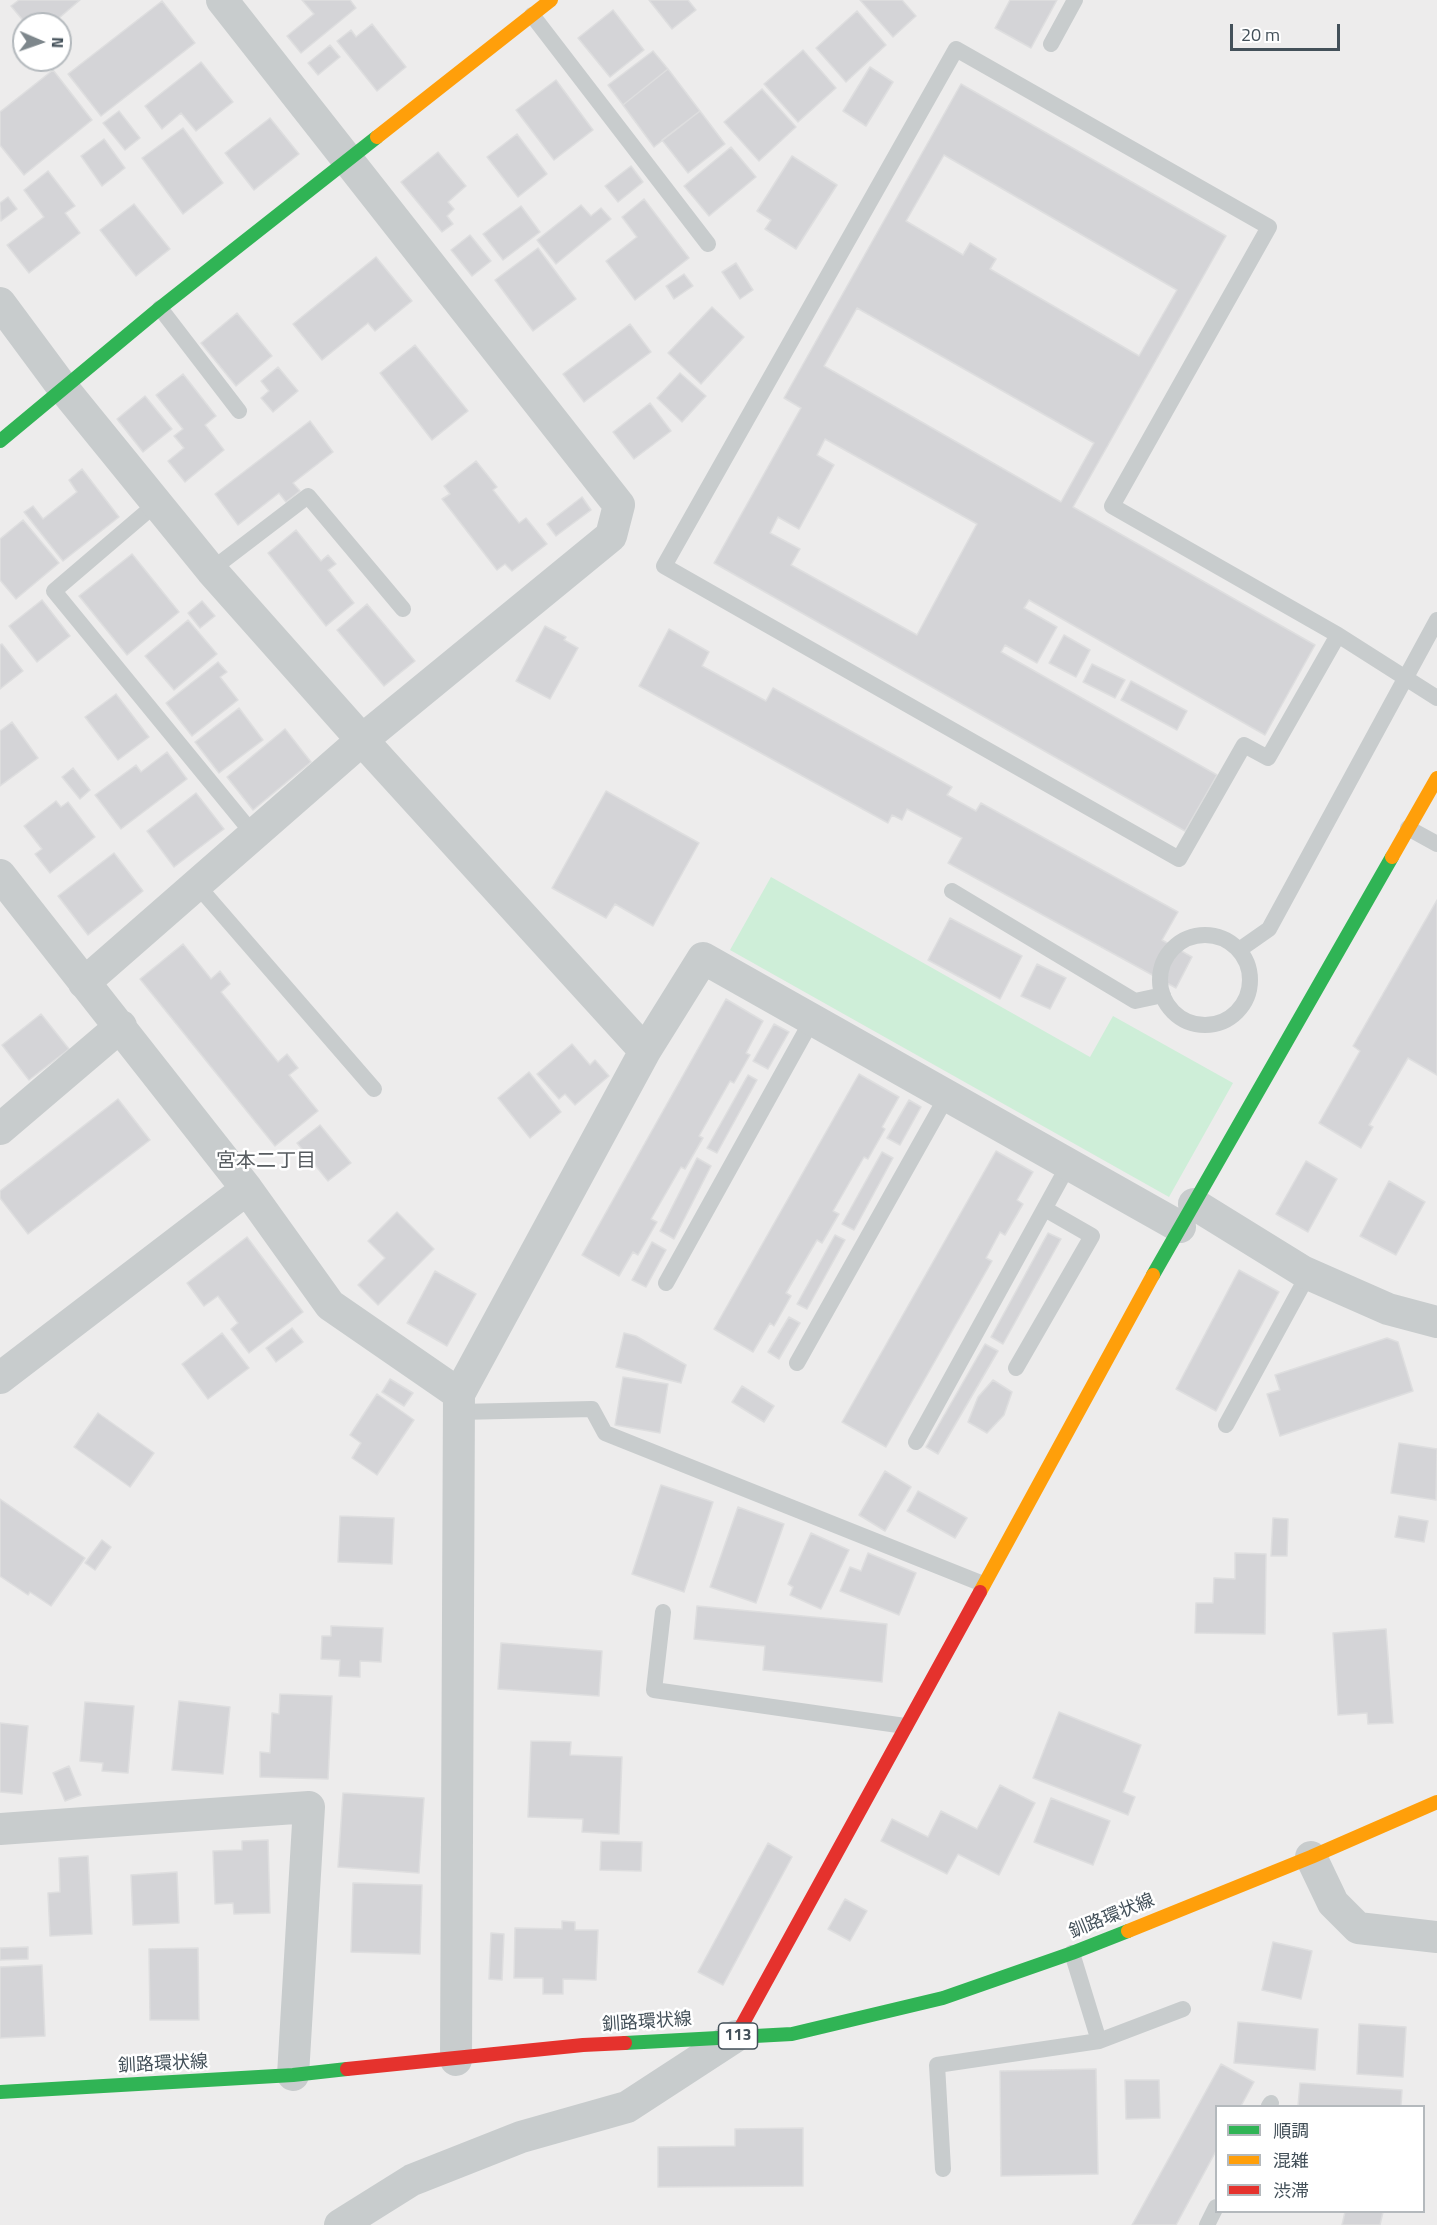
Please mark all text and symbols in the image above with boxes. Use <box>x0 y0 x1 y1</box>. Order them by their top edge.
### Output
north arrow <box>12 12 72 72</box>
scale bar <box>1233 12 1342 50</box>
text: 20 m <box>1241 21 1280 48</box>
text: N <box>46 37 70 49</box>
district label: 宮本二丁目 <box>216 1150 316 1174</box>
street label: 釧路環状線 <box>1066 1890 1158 1944</box>
street label: 釧路環状線 <box>601 2009 693 2037</box>
road number: 113 <box>718 2023 758 2049</box>
street label: 釧路環状線 <box>117 2052 209 2078</box>
legend <box>1215 2105 1425 2213</box>
text: 順調 <box>1273 2117 1309 2144</box>
text: 混雑 <box>1273 2147 1309 2174</box>
text: 渋滞 <box>1273 2177 1309 2204</box>

